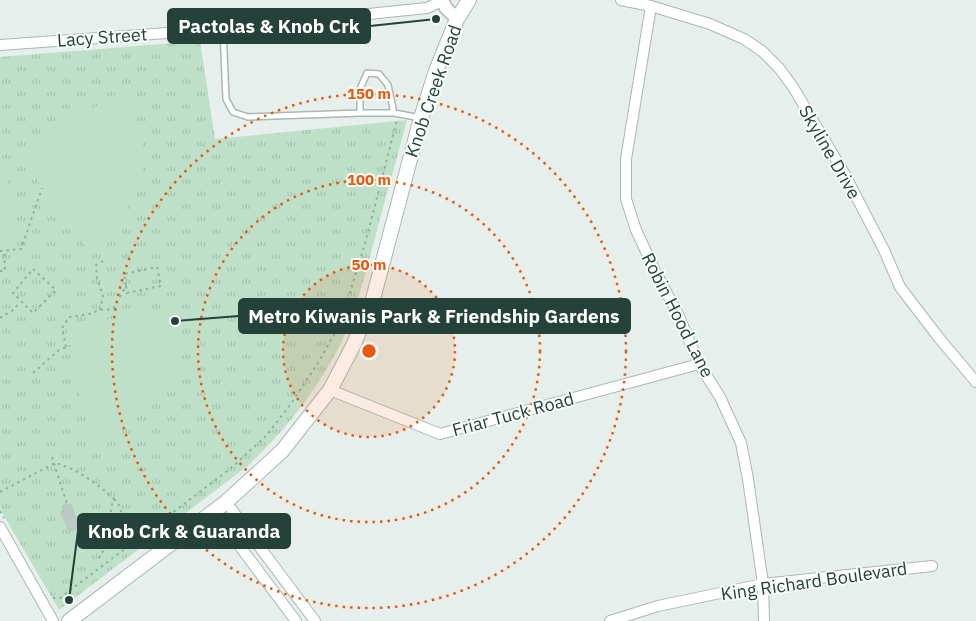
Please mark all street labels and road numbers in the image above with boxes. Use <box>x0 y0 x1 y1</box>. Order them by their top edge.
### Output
street label: Lacy Street <box>56 22 148 52</box>
street label: Knob Creek Road <box>400 22 466 160</box>
street label: Skyline Drive <box>794 101 866 203</box>
street label: Robin Hood Lane <box>637 249 719 381</box>
street label: Friar Tuck Road <box>450 387 576 441</box>
street label: King Richard Boulevard <box>719 557 909 605</box>

